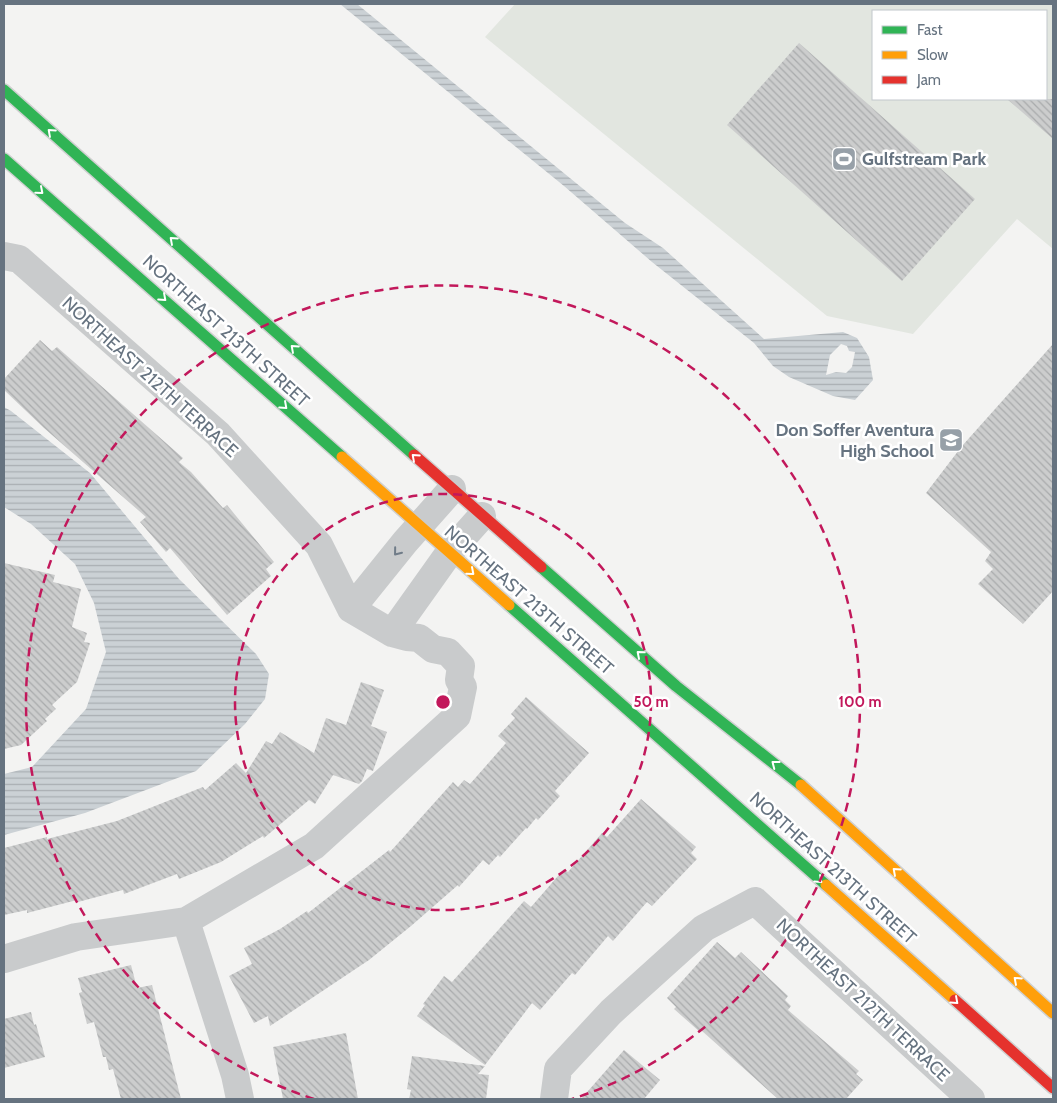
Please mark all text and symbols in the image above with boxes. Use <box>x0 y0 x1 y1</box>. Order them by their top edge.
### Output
legend <box>872 10 1047 100</box>
text: Fast <box>917 21 942 39</box>
text: Slow <box>917 46 948 64</box>
text: Jam <box>916 71 941 89</box>
one-way arrow <box>48 129 57 138</box>
sports icon: Gulfstream Park <box>831 146 857 172</box>
place label: Gulfstream Park <box>862 148 986 170</box>
one-way arrow <box>35 185 44 194</box>
one-way arrow <box>169 237 178 246</box>
street label: NORTHEAST 213TH STREET <box>138 250 314 412</box>
street label: NORTHEAST 212TH TERRACE <box>58 292 242 462</box>
one-way arrow <box>157 292 166 301</box>
one-way arrow <box>291 345 300 354</box>
one-way arrow <box>278 400 287 409</box>
place label: Don Soffer Aventura High School <box>775 419 934 462</box>
school or university icon: Don Soffer Aventura High School <box>938 427 964 453</box>
one-way arrow <box>412 453 421 462</box>
street label: NORTHEAST 213TH STREET <box>440 521 618 680</box>
one-way arrow <box>394 546 402 555</box>
one-way arrow <box>465 566 474 575</box>
one-way arrow <box>636 651 645 660</box>
centre of rings <box>434 693 452 711</box>
text: 50 m <box>633 693 669 711</box>
text: 100 m <box>838 693 882 711</box>
one-way arrow <box>771 760 780 769</box>
street label: NORTHEAST 213TH STREET <box>745 787 921 949</box>
one-way arrow <box>893 868 902 877</box>
one-way arrow <box>814 874 823 883</box>
street label: NORTHEAST 212TH TERRACE <box>772 914 954 1086</box>
one-way arrow <box>1014 977 1023 986</box>
one-way arrow <box>949 996 958 1005</box>

